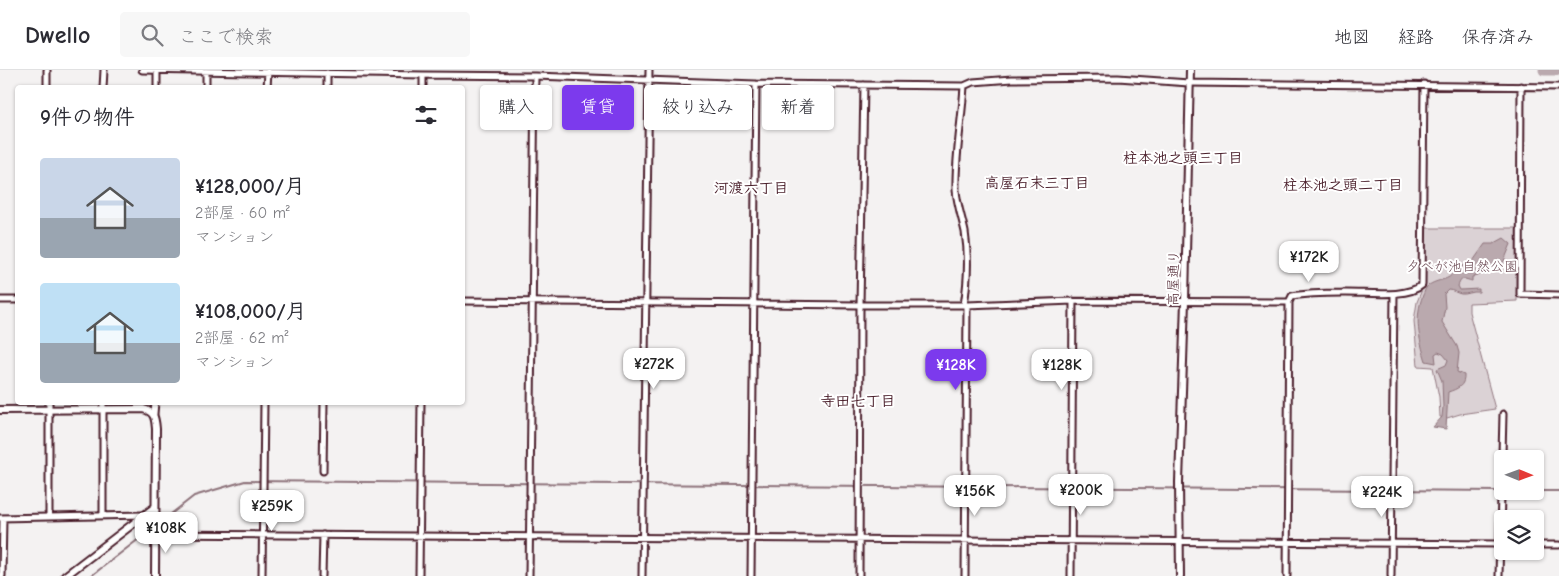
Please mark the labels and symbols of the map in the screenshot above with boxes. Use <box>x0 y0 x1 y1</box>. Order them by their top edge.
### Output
district label: 柱本池之頭三丁目 <box>1123 149 1243 167</box>
district label: 高屋石末三丁目 <box>984 174 1090 192</box>
district label: 柱本池之頭二丁目 <box>1283 176 1403 194</box>
district label: 河渡六丁目 <box>713 179 789 197</box>
pin: ¥172K <box>1274 240 1344 283</box>
street label: 高屋通り <box>1165 250 1182 306</box>
park label: 夕べが池自然公園 <box>1406 258 1518 275</box>
pin: ¥272K <box>619 348 689 390</box>
pin: ¥128K <box>921 348 991 391</box>
pin: ¥128K <box>1027 348 1097 391</box>
district label: 寺田七丁目 <box>820 392 896 410</box>
north arrow <box>1494 450 1544 500</box>
pin: ¥156K <box>940 474 1010 517</box>
pin: ¥200K <box>1046 474 1116 516</box>
pin: ¥224K <box>1347 476 1417 518</box>
pin: ¥259K <box>237 490 307 532</box>
pin: ¥108K <box>131 512 201 554</box>

